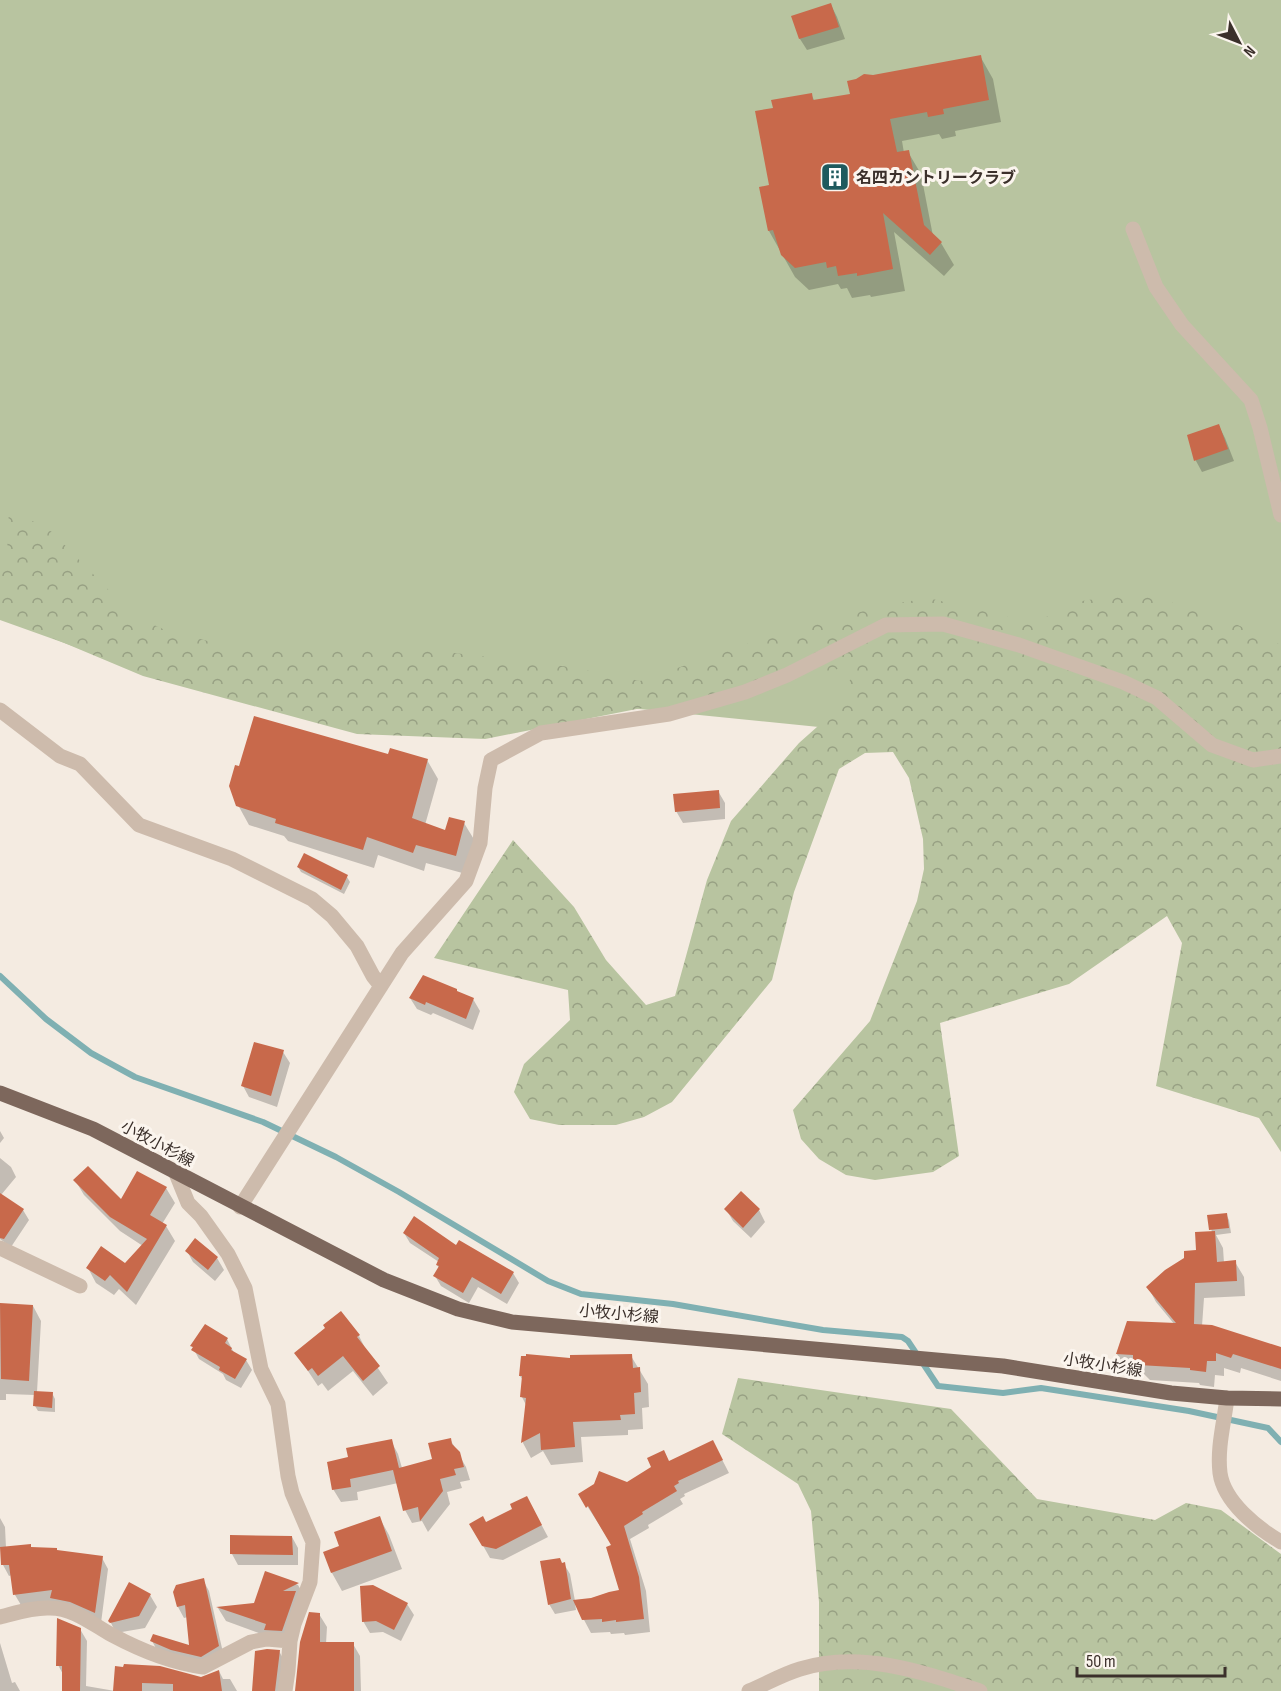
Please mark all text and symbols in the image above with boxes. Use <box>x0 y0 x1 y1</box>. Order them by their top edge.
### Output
north arrow <box>1209 12 1269 72</box>
text: N <box>1239 42 1259 61</box>
building icon: 名四カントリークラブ <box>819 161 851 193</box>
place label: 名四カントリークラブ <box>856 169 1016 188</box>
street label: 小牧小杉線 <box>118 1117 197 1171</box>
street label: 小牧小杉線 <box>578 1302 660 1327</box>
street label: 小牧小杉線 <box>1062 1350 1144 1381</box>
scale bar <box>1077 1640 1226 1678</box>
text: 50 m <box>1086 1651 1116 1672</box>

